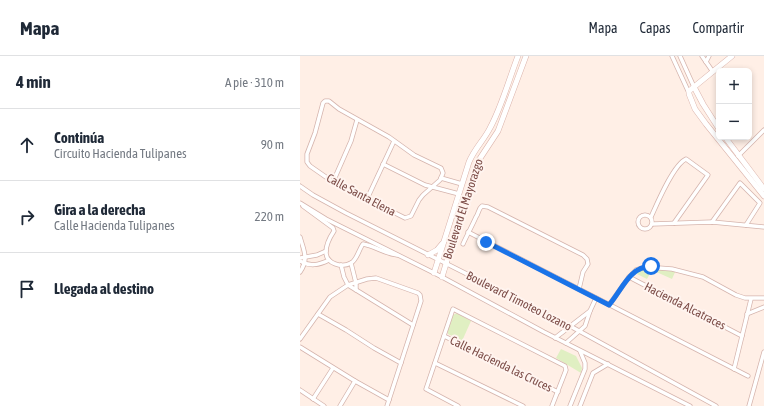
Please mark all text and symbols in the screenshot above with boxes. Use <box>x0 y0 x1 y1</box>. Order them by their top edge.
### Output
text: Mapa <box>20 17 59 39</box>
text: Mapa <box>589 20 618 36</box>
text: Capas <box>640 20 671 36</box>
text: Compartir <box>693 20 744 36</box>
map controls <box>716 68 752 140</box>
button: + <box>716 68 752 104</box>
text: 4 min <box>16 72 51 92</box>
text: A pie · 310 m <box>225 75 284 90</box>
button: − <box>716 104 752 140</box>
text: Continúa <box>54 129 104 146</box>
icon: ahead <box>16 134 38 156</box>
text: 90 m <box>261 137 284 152</box>
text: Circuito Hacienda Tulipanes <box>54 146 187 161</box>
street label: Boulevard El Mayorazgo <box>440 157 486 261</box>
street label: Calle Santa Elena <box>324 171 398 219</box>
text: Gira a la derecha <box>54 201 145 218</box>
icon: right <box>16 206 38 228</box>
text: 220 m <box>255 209 284 224</box>
text: Calle Hacienda Tulipanes <box>54 218 175 233</box>
route end <box>477 233 495 251</box>
route start <box>642 257 660 275</box>
street label: Boulevard Timoteo Lozano <box>464 268 574 334</box>
icon: arrive <box>16 278 38 300</box>
street label: Hacienda Alcatraces <box>642 279 728 333</box>
text: Llegada al destino <box>54 280 154 297</box>
street label: Calle Hacienda las Cruces <box>448 333 554 395</box>

